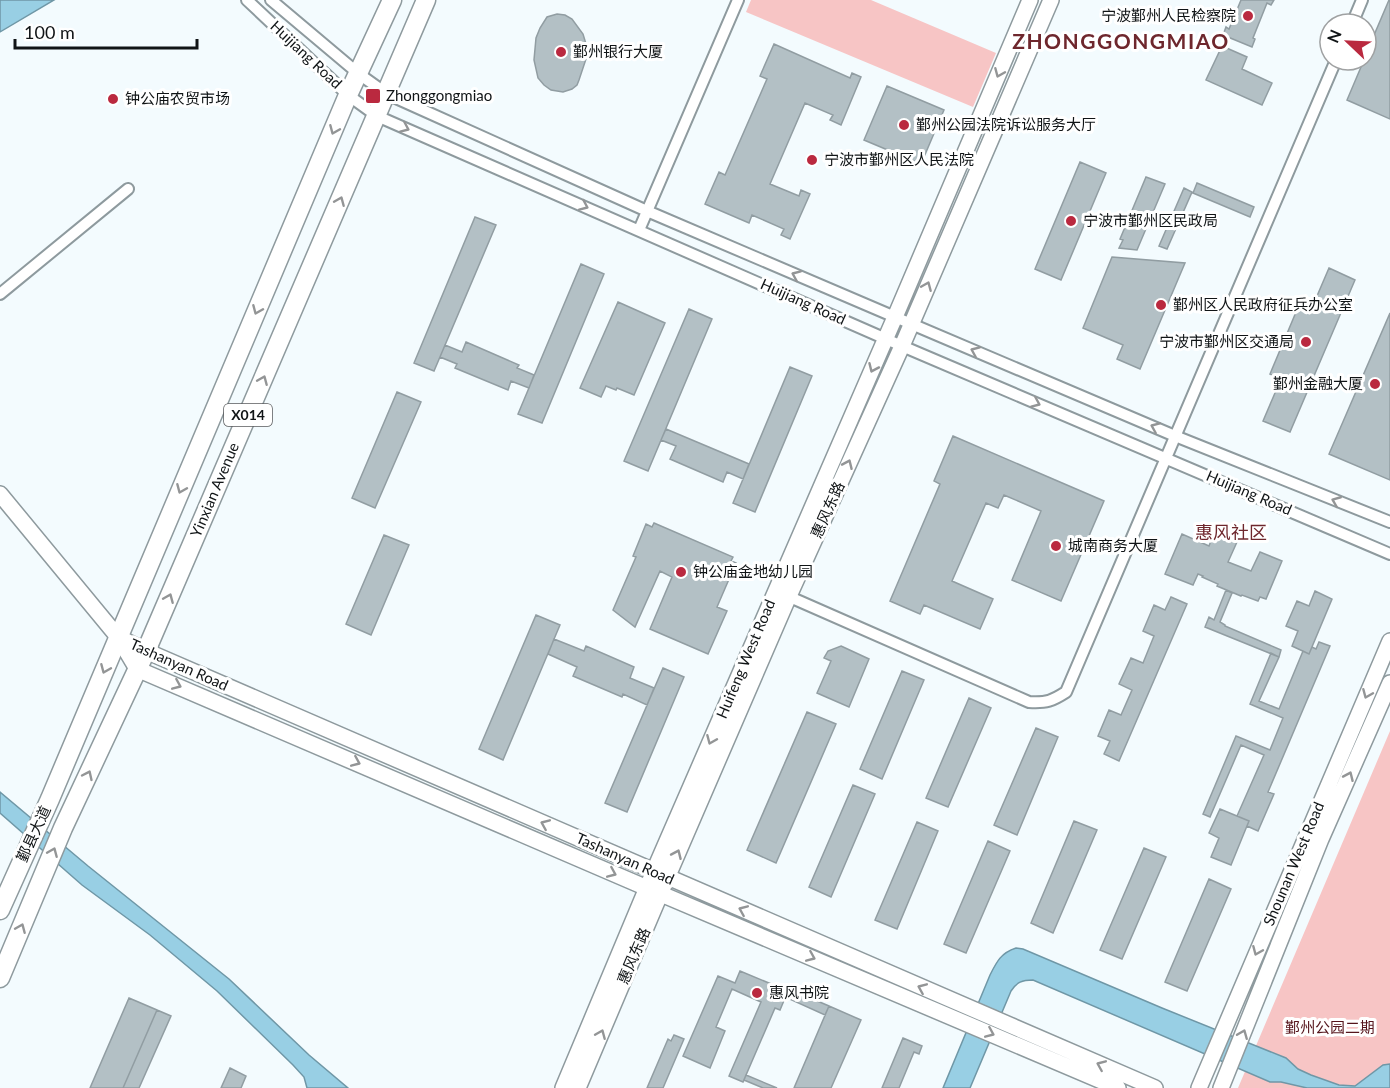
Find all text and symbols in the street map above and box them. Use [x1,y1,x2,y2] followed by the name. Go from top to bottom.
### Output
[1101,6,1236,24] place label: 宁波鄞州人民检察院
[1241,9,1255,23] marker: 宁波鄞州人民检察院
[15,12,196,50] scale bar
[1318,12,1378,72] north arrow
[267,17,346,92] street label: Huijiang Road
[24,21,75,43] text: 100 m
[1323,27,1345,45] text: N
[1012,28,1230,53] district label: ZHONGGONGMIAO
[573,42,663,60] place label: 鄞州银行大厦
[554,45,568,59] marker: 鄞州银行大厦
[994,67,1006,78] one-way arrow
[386,86,492,104] place label: Zhonggongmiao
[364,87,382,105] marker: Zhonggongmiao
[125,89,230,107] place label: 钟公庙农贸市场
[106,92,120,106] marker: 钟公庙农贸市场
[916,115,1096,133] place label: 鄞州公园法院诉讼服务大厅
[897,118,911,132] marker: 鄞州公园法院诉讼服务大厅
[399,121,410,133] one-way arrow
[329,124,341,135] one-way arrow
[824,150,974,168] place label: 宁波市鄞州区人民法院
[805,153,819,167] marker: 宁波市鄞州区人民法院
[333,196,345,207] one-way arrow
[578,199,589,211] one-way arrow
[1083,211,1218,229] place label: 宁波市鄞州区民政局
[1064,214,1078,228] marker: 宁波市鄞州区民政局
[791,270,802,282] one-way arrow
[758,274,849,328] street label: Huijiang Road
[920,281,932,292] one-way arrow
[1173,295,1353,313] place label: 鄞州区人民政府征兵办公室
[1154,298,1168,312] marker: 鄞州区人民政府征兵办公室
[252,303,264,314] one-way arrow
[1159,332,1294,350] place label: 宁波市鄞州区交通局
[1299,335,1313,349] marker: 宁波市鄞州区交通局
[971,346,982,358] one-way arrow
[868,362,880,373] one-way arrow
[1273,374,1363,392] place label: 鄞州金融大厦
[256,376,268,387] one-way arrow
[1368,377,1382,391] marker: 鄞州金融大厦
[1030,395,1041,407] one-way arrow
[224,404,272,426] road number: X014
[1150,423,1161,435] one-way arrow
[186,439,242,540] street label: Yinxian Avenue
[841,460,853,471] one-way arrow
[1204,466,1295,518] street label: Huijiang Road
[807,479,848,541] street label: 惠风东路
[176,483,188,494] one-way arrow
[1331,495,1341,508] one-way arrow
[1195,521,1267,543] district label: 惠风社区
[1068,536,1158,554] place label: 城南商务大厦
[1049,539,1063,553] marker: 城南商务大厦
[693,562,813,580] place label: 钟公庙金地幼儿园
[674,565,688,579] marker: 钟公庙金地幼儿园
[162,593,174,604] one-way arrow
[712,596,778,721] street label: Huifeng West Road
[127,634,231,694] street label: Tashanyan Road
[100,662,112,673] one-way arrow
[170,678,181,690] one-way arrow
[1362,688,1374,699] one-way arrow
[706,733,718,744] one-way arrow
[350,755,361,767] one-way arrow
[81,771,93,782] one-way arrow
[1342,771,1354,782] one-way arrow
[1259,799,1327,928] street label: Shounan West Road
[12,803,54,865] street label: 鄞县大道
[540,819,551,831] one-way arrow
[573,828,677,888] street label: Tashanyan Road
[46,848,58,859] one-way arrow
[670,850,682,861] one-way arrow
[606,866,617,878] one-way arrow
[738,906,749,918] one-way arrow
[14,923,26,934] one-way arrow
[613,924,653,987] street label: 惠风东路
[1253,945,1265,956] one-way arrow
[804,950,815,962] one-way arrow
[769,983,829,1001] place label: 惠风书院
[917,983,928,995] one-way arrow
[750,986,764,1000] marker: 惠风书院
[1285,1018,1375,1036] park label: 鄞州公园二期
[984,1026,995,1038] one-way arrow
[594,1029,606,1040] one-way arrow
[1236,1029,1248,1040] one-way arrow
[1096,1061,1107,1073] one-way arrow

